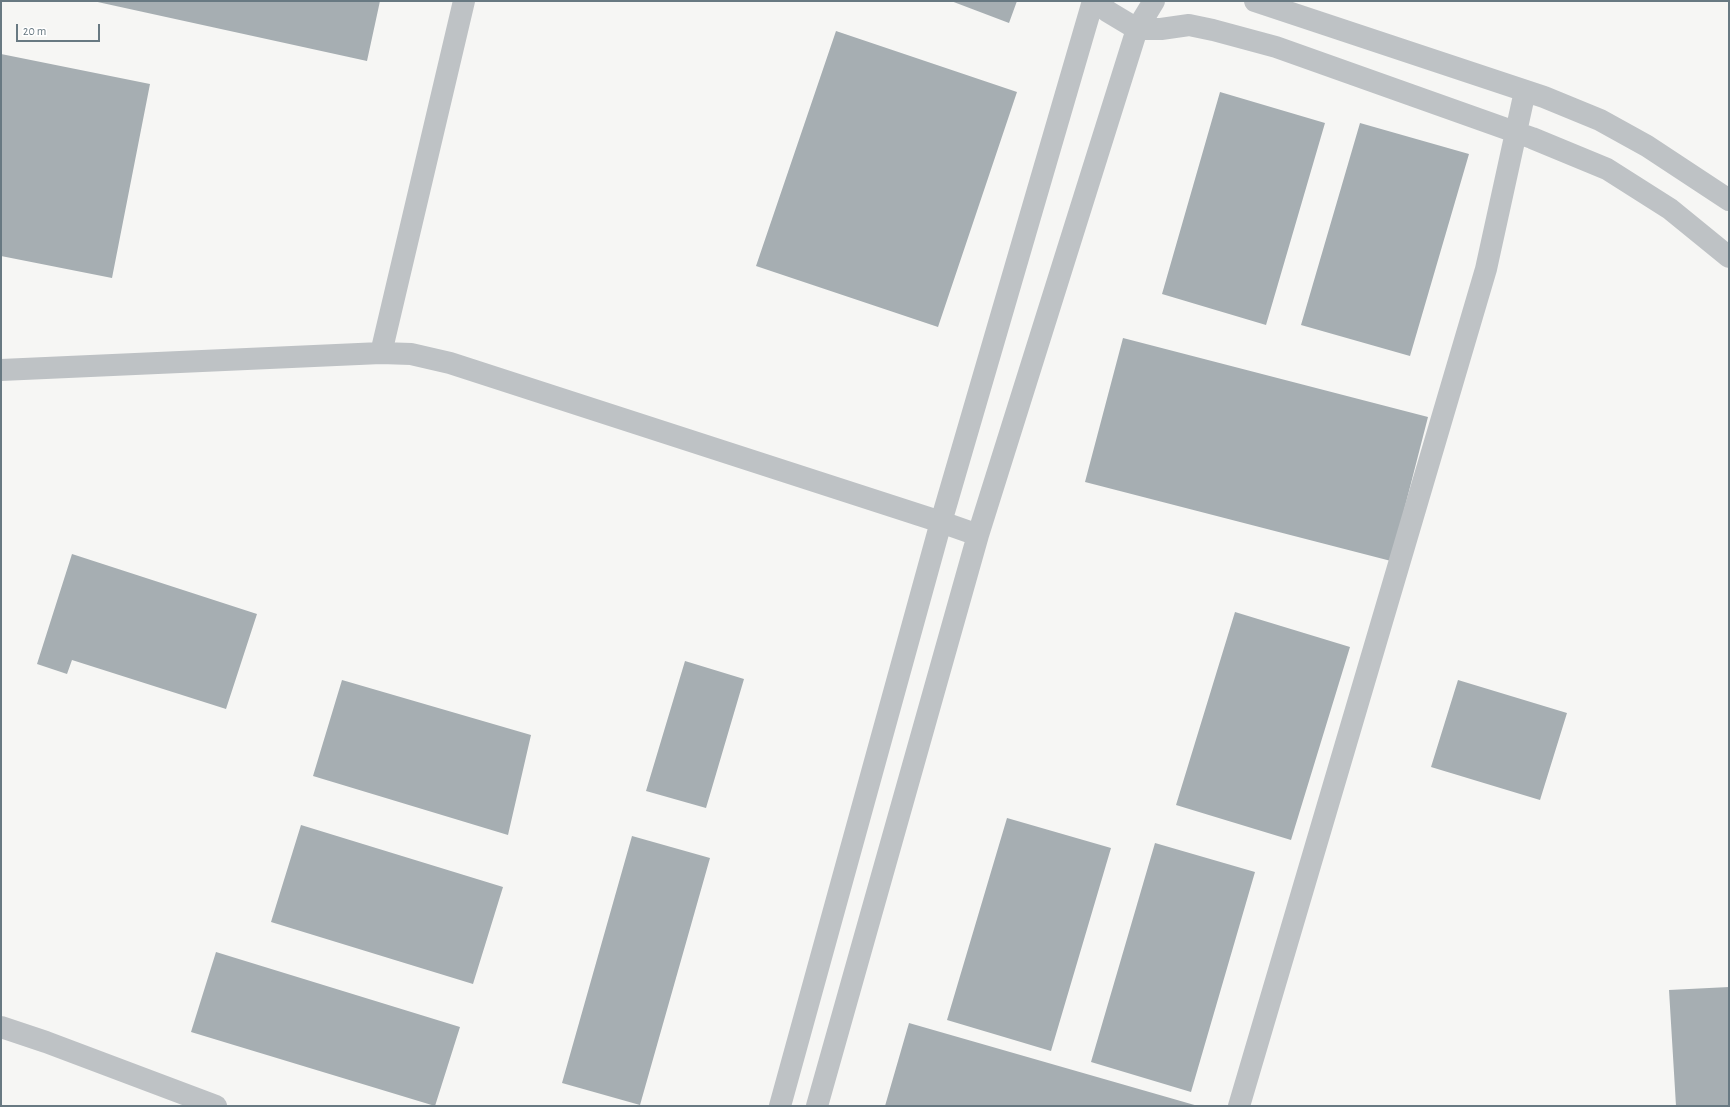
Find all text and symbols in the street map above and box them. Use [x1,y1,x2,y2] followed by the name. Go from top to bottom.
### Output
[18,16,102,42] scale bar
[23,25,46,37] text: 20 m

